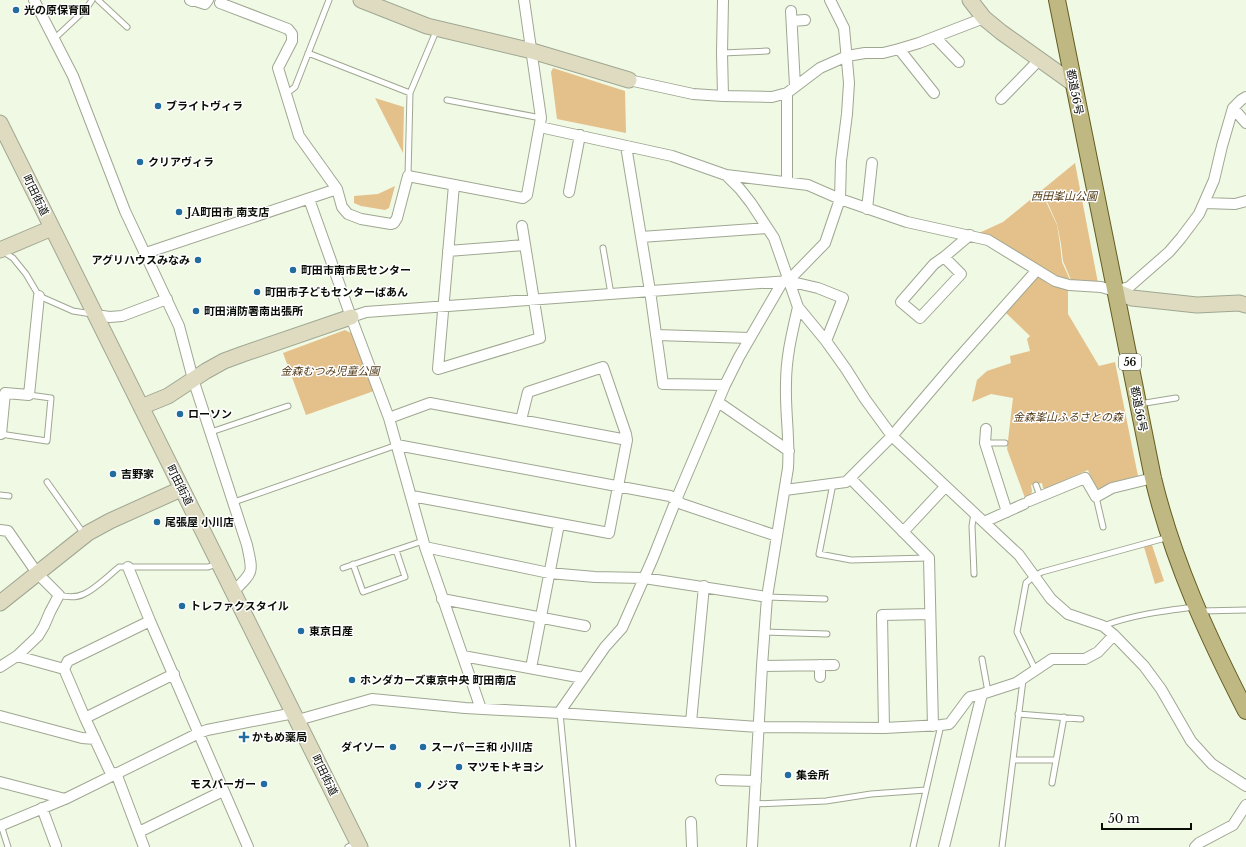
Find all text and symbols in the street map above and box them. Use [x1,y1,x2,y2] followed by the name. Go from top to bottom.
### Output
[24,3,90,17] place label: 光の原保育園
[11,5,21,15] marker: 光の原保育園
[1064,68,1086,116] street label: 都道56号
[166,99,243,113] place label: ブライトヴィラ
[153,101,163,111] marker: ブライトヴィラ
[148,155,214,169] place label: クリアヴィラ
[135,157,145,167] marker: クリアヴィラ
[20,172,52,218] street label: 町田街道
[1031,189,1099,203] park label: 西田峯山公園
[185,205,269,219] place label: JA町田市 南支店
[174,207,184,217] marker: JA町田市 南支店
[92,253,190,267] place label: アグリハウスみなみ
[193,255,203,265] marker: アグリハウスみなみ
[301,263,411,277] place label: 町田市南市民センター
[288,265,298,275] marker: 町田市南市民センター
[265,285,408,299] place label: 町田市子どもセンターばあん
[252,287,262,297] marker: 町田市子どもセンターばあん
[204,304,303,318] place label: 町田消防署南出張所
[191,306,201,316] marker: 町田消防署南出張所
[1119,354,1141,370] road number: 56
[281,364,381,378] park label: 金森むつみ児童公園
[1128,385,1150,433] street label: 都道56号
[188,407,232,421] place label: ローソン
[175,409,185,419] marker: ローソン
[1013,410,1124,424] park label: 金森峯山ふるさとの森
[164,462,196,508] street label: 町田街道
[121,467,154,481] place label: 吉野家
[108,469,118,479] marker: 吉野家
[165,515,234,529] place label: 尾張屋 小川店
[152,517,162,527] marker: 尾張屋 小川店
[190,599,289,613] place label: トレファクスタイル
[177,601,187,611] marker: トレファクスタイル
[309,624,353,638] place label: 東京日産
[296,626,306,636] marker: 東京日産
[360,673,516,687] place label: ホンダカーズ東京中央 町田南店
[347,675,357,685] marker: ホンダカーズ東京中央 町田南店
[252,730,307,744] place label: かもめ薬局
[239,732,249,742] marker: かもめ薬局
[341,740,385,754] place label: ダイソー
[431,740,533,754] place label: スーパー三和 小川店
[388,742,398,752] marker: ダイソー
[418,742,428,752] marker: スーパー三和 小川店
[309,752,341,798] street label: 町田街道
[467,760,544,774] place label: マツモトキヨシ
[454,762,464,772] marker: マツモトキヨシ
[796,768,829,782] place label: 集会所
[783,770,793,780] marker: 集会所
[190,777,256,791] place label: モスバーガー
[426,778,459,792] place label: ノジマ
[259,779,269,789] marker: モスバーガー
[413,780,423,790] marker: ノジマ
[1102,805,1191,831] scale bar
[1108,811,1140,826] text: 50 m

